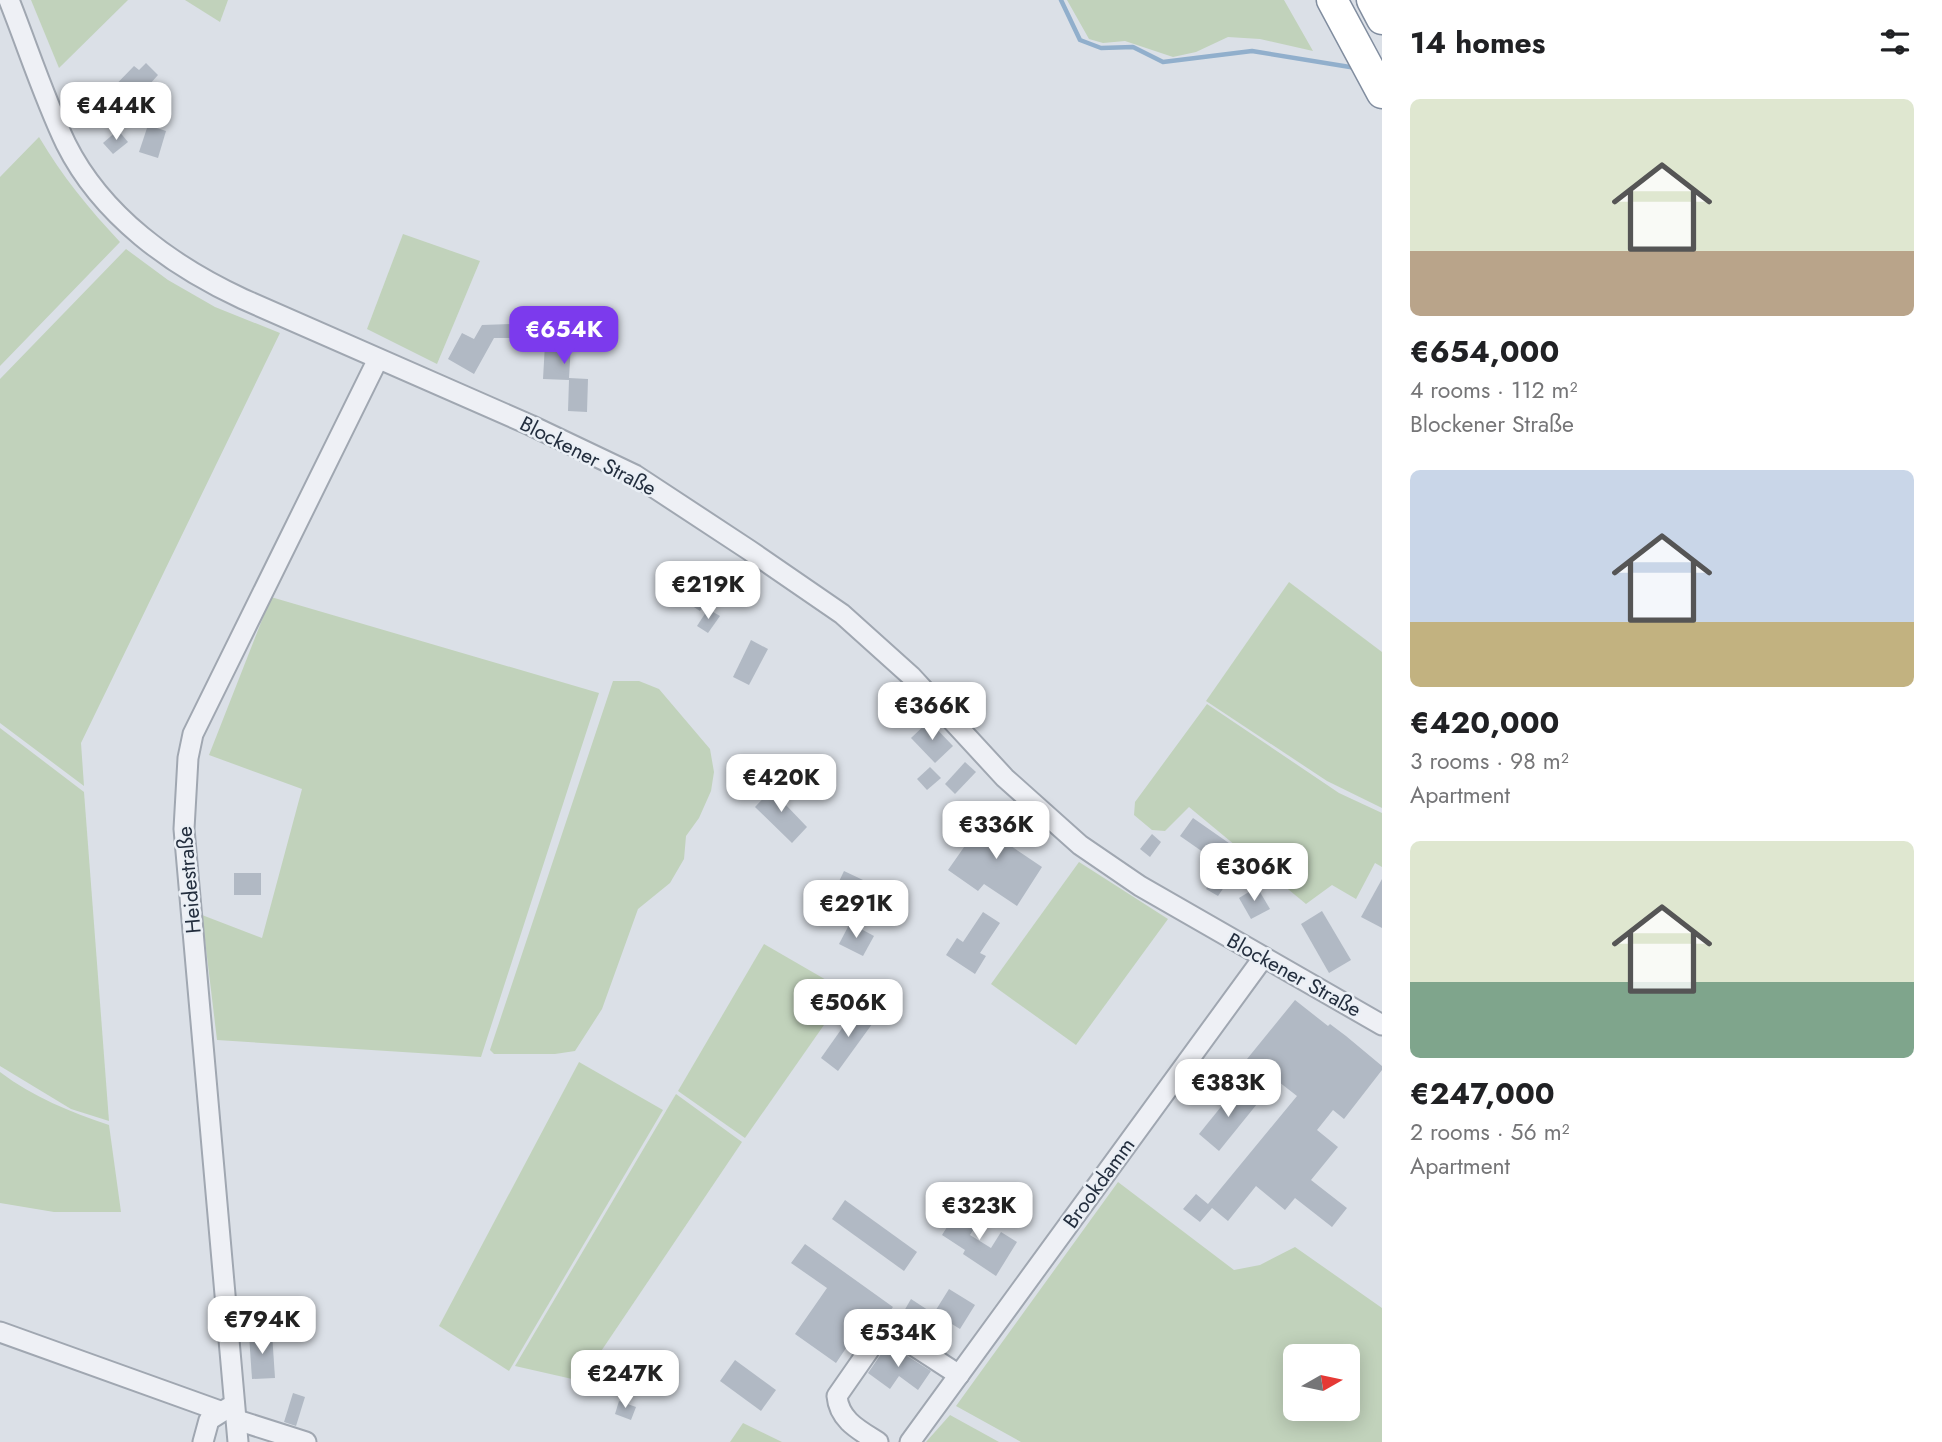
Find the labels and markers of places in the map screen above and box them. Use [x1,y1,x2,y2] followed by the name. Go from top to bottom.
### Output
[67,82,165,142] pin: €444K
[515,306,613,366] pin: €654K
[659,562,757,621] pin: €219K
[883,682,981,742] pin: €366K
[732,754,830,814] pin: €420K
[947,802,1045,861] pin: €336K
[1205,844,1303,903] pin: €306K
[807,880,905,940] pin: €291K
[799,979,897,1039] pin: €506K
[1179,1060,1277,1119] pin: €383K
[930,1182,1028,1242] pin: €323K
[213,1296,311,1356] pin: €794K
[849,1310,947,1369] pin: €534K
[576,1350,674,1410] pin: €247K

